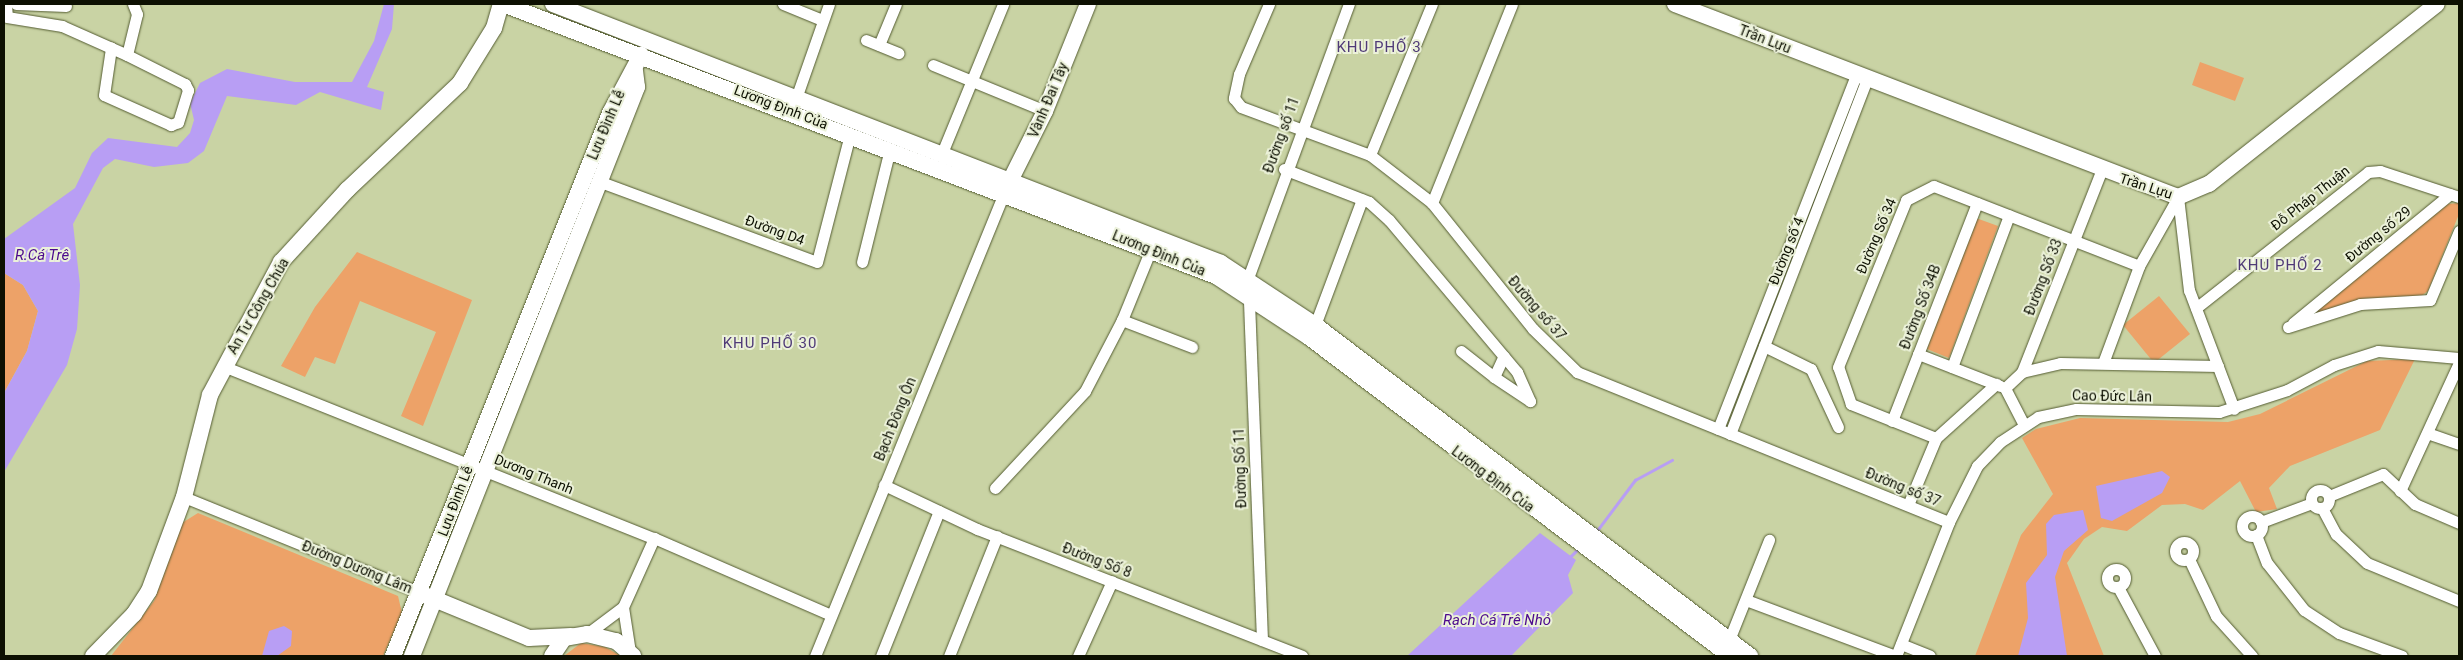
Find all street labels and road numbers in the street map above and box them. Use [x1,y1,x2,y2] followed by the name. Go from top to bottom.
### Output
[1736,21,1794,57] street label: Trần Lựu
[1024,60,1072,140] street label: Vành Đai Tây
[732,81,830,133] street label: Lương Định Của
[584,88,628,162] street label: Lưu Đình Lễ
[1260,95,1302,175] street label: Đường số 11
[2267,162,2353,234] street label: Đỗ Pháp Thuận
[2117,170,2175,202] street label: Trần Lựu
[1853,196,1899,276] street label: Đường Số 34
[2342,202,2414,266] street label: Đường số 29
[743,211,807,249] street label: Đường D4
[1765,215,1807,287] street label: Đường số 4
[1110,227,1208,279] street label: Lương Định Của
[2021,236,2065,318] street label: Đường Số 33
[224,255,292,357] street label: An Tư Công Chúa
[1896,262,1944,352] street label: Đường Số 34B
[1505,272,1569,344] street label: Đường số 37
[871,375,919,463] street label: Bạch Đông Ôn
[2072,387,2152,405] street label: Cao Đức Lân
[1230,427,1250,509] street label: Đường Số 11
[1448,442,1538,516] street label: Lương Định Của
[492,450,576,498] street label: Dương Thanh
[434,464,476,538] street label: Lưu Đình Lễ
[1863,464,1943,510] street label: Đường số 37
[299,537,415,597] street label: Đường Dương Lâm
[1060,539,1134,581] street label: Đường Số 8

